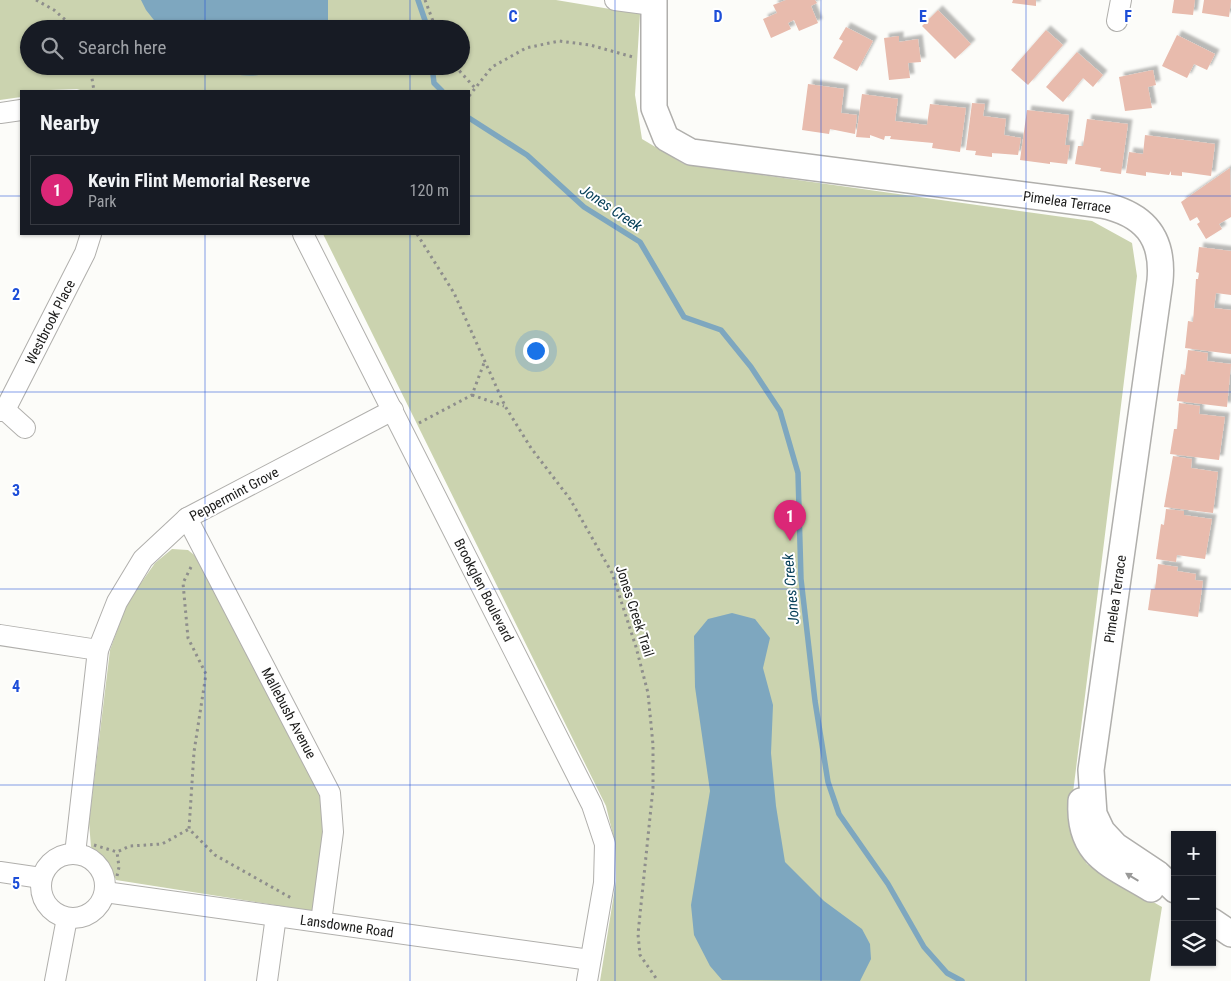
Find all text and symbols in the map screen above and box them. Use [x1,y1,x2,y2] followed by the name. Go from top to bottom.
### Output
[508,7,518,26] text: C
[713,7,723,26] text: D
[919,7,927,26] text: E
[1124,7,1132,26] text: F
[20,20,470,75] search box
[38,34,66,62] icon: search
[78,36,166,59] text: Search here
[40,111,99,135] text: Nearby
[88,169,310,192] text: Kevin Flint Memorial Reserve
[53,181,61,200] text: 1
[410,181,449,200] text: 120 m
[577,181,646,236] water label: Jones Creek
[1022,188,1112,216] street label: Pimelea Terrace
[88,192,117,211] text: Park
[22,277,78,367] street label: Westbrook Place
[12,285,20,304] text: 2
[523,338,549,364] your location
[187,464,282,524] street label: Peppermint Grove
[12,481,20,500] text: 3
[774,500,806,541] pin: 1
[451,536,517,644] street label: Brookglen Boulevard
[779,552,803,625] water label: Jones Creek
[1101,554,1129,644] street label: Pimelea Terrace
[613,563,657,659] street label: Jones Creek Trail
[258,665,320,762] street label: Mallebush Avenue
[12,677,20,696] text: 4
[1171,831,1216,966] map controls
[1171,831,1216,876] button: +
[1125,873,1138,882] one-way arrow
[12,874,20,893] text: 5
[1171,876,1216,921] button: −
[299,912,395,940] street label: Lansdowne Road
[1171,921,1216,966] button: layers

